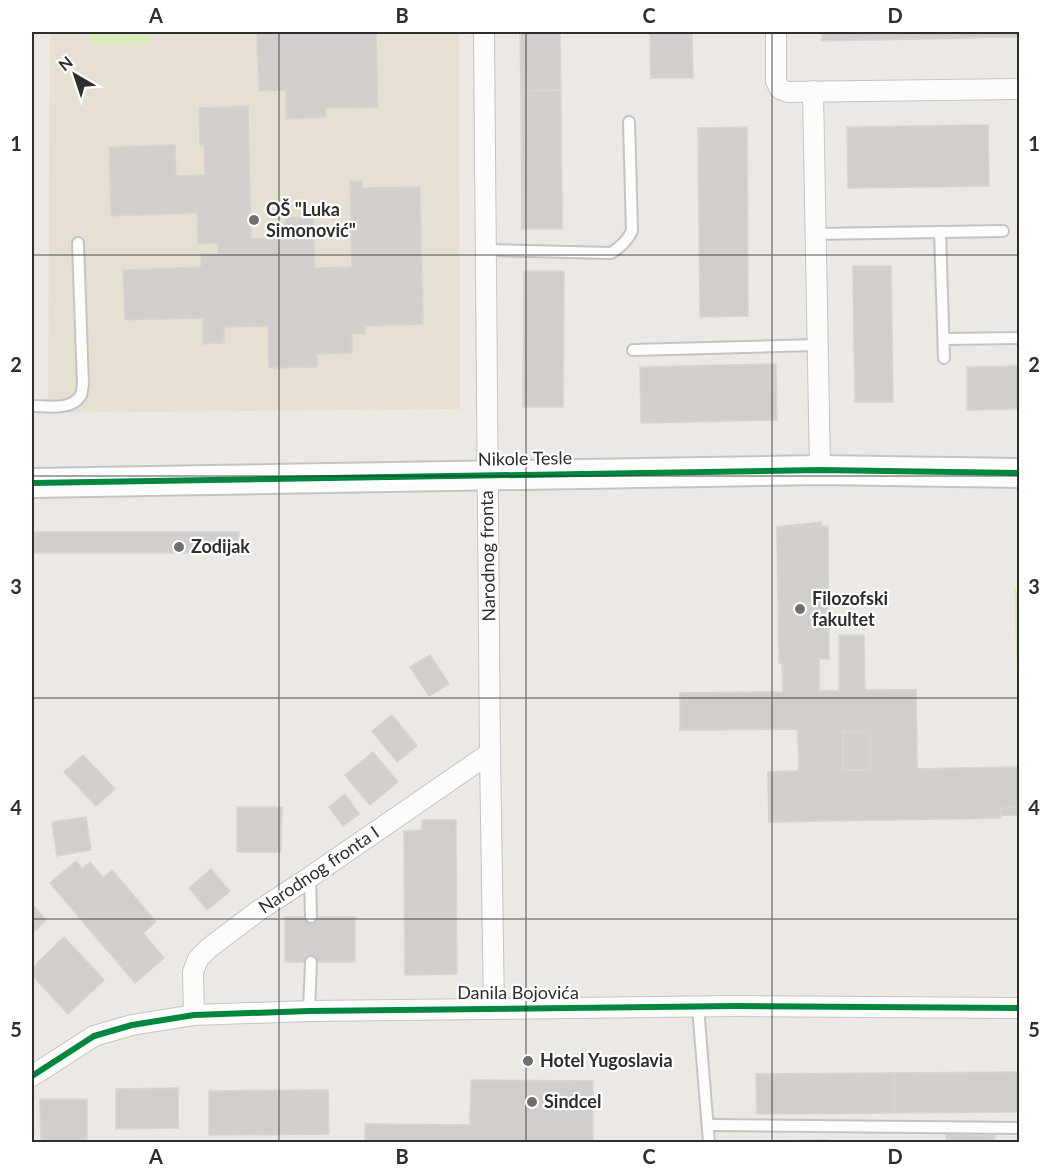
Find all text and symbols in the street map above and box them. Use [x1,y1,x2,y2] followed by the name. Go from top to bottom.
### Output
[148,3,163,27] text: A
[395,3,409,27] text: B
[642,3,656,27] text: C
[887,3,903,27] text: D
[45,45,105,105] north arrow
[54,52,76,74] text: N
[10,131,22,155] text: 1
[1028,131,1040,155] text: 1
[266,198,356,241] place label: OŠ "Luka Simonović"
[247,213,261,227] marker: OŠ "Luka Simonović"
[10,352,22,376] text: 2
[1028,352,1040,376] text: 2
[478,446,572,470] street label: Nikole Tesle
[475,490,499,622] street label: Narodnog fronta
[191,535,250,557] place label: Zodijak
[172,540,186,554] marker: Zodijak
[10,574,22,598] text: 3
[1028,574,1040,598] text: 3
[812,587,888,630] place label: Filozofski fakultet
[793,602,807,616] marker: Filozofski fakultet
[10,795,22,819] text: 4
[1028,795,1040,819] text: 4
[254,821,383,918] street label: Narodnog fronta I
[457,981,579,1003] street label: Danila Bojovića
[10,1017,22,1041] text: 5
[1028,1017,1040,1041] text: 5
[540,1049,673,1071] place label: Hotel Yugoslavia
[521,1054,535,1068] marker: Hotel Yugoslavia
[544,1090,601,1112] place label: Sindcel
[525,1095,539,1109] marker: Sindcel
[148,1144,163,1168] text: A
[395,1144,409,1168] text: B
[642,1144,656,1168] text: C
[887,1144,903,1168] text: D

